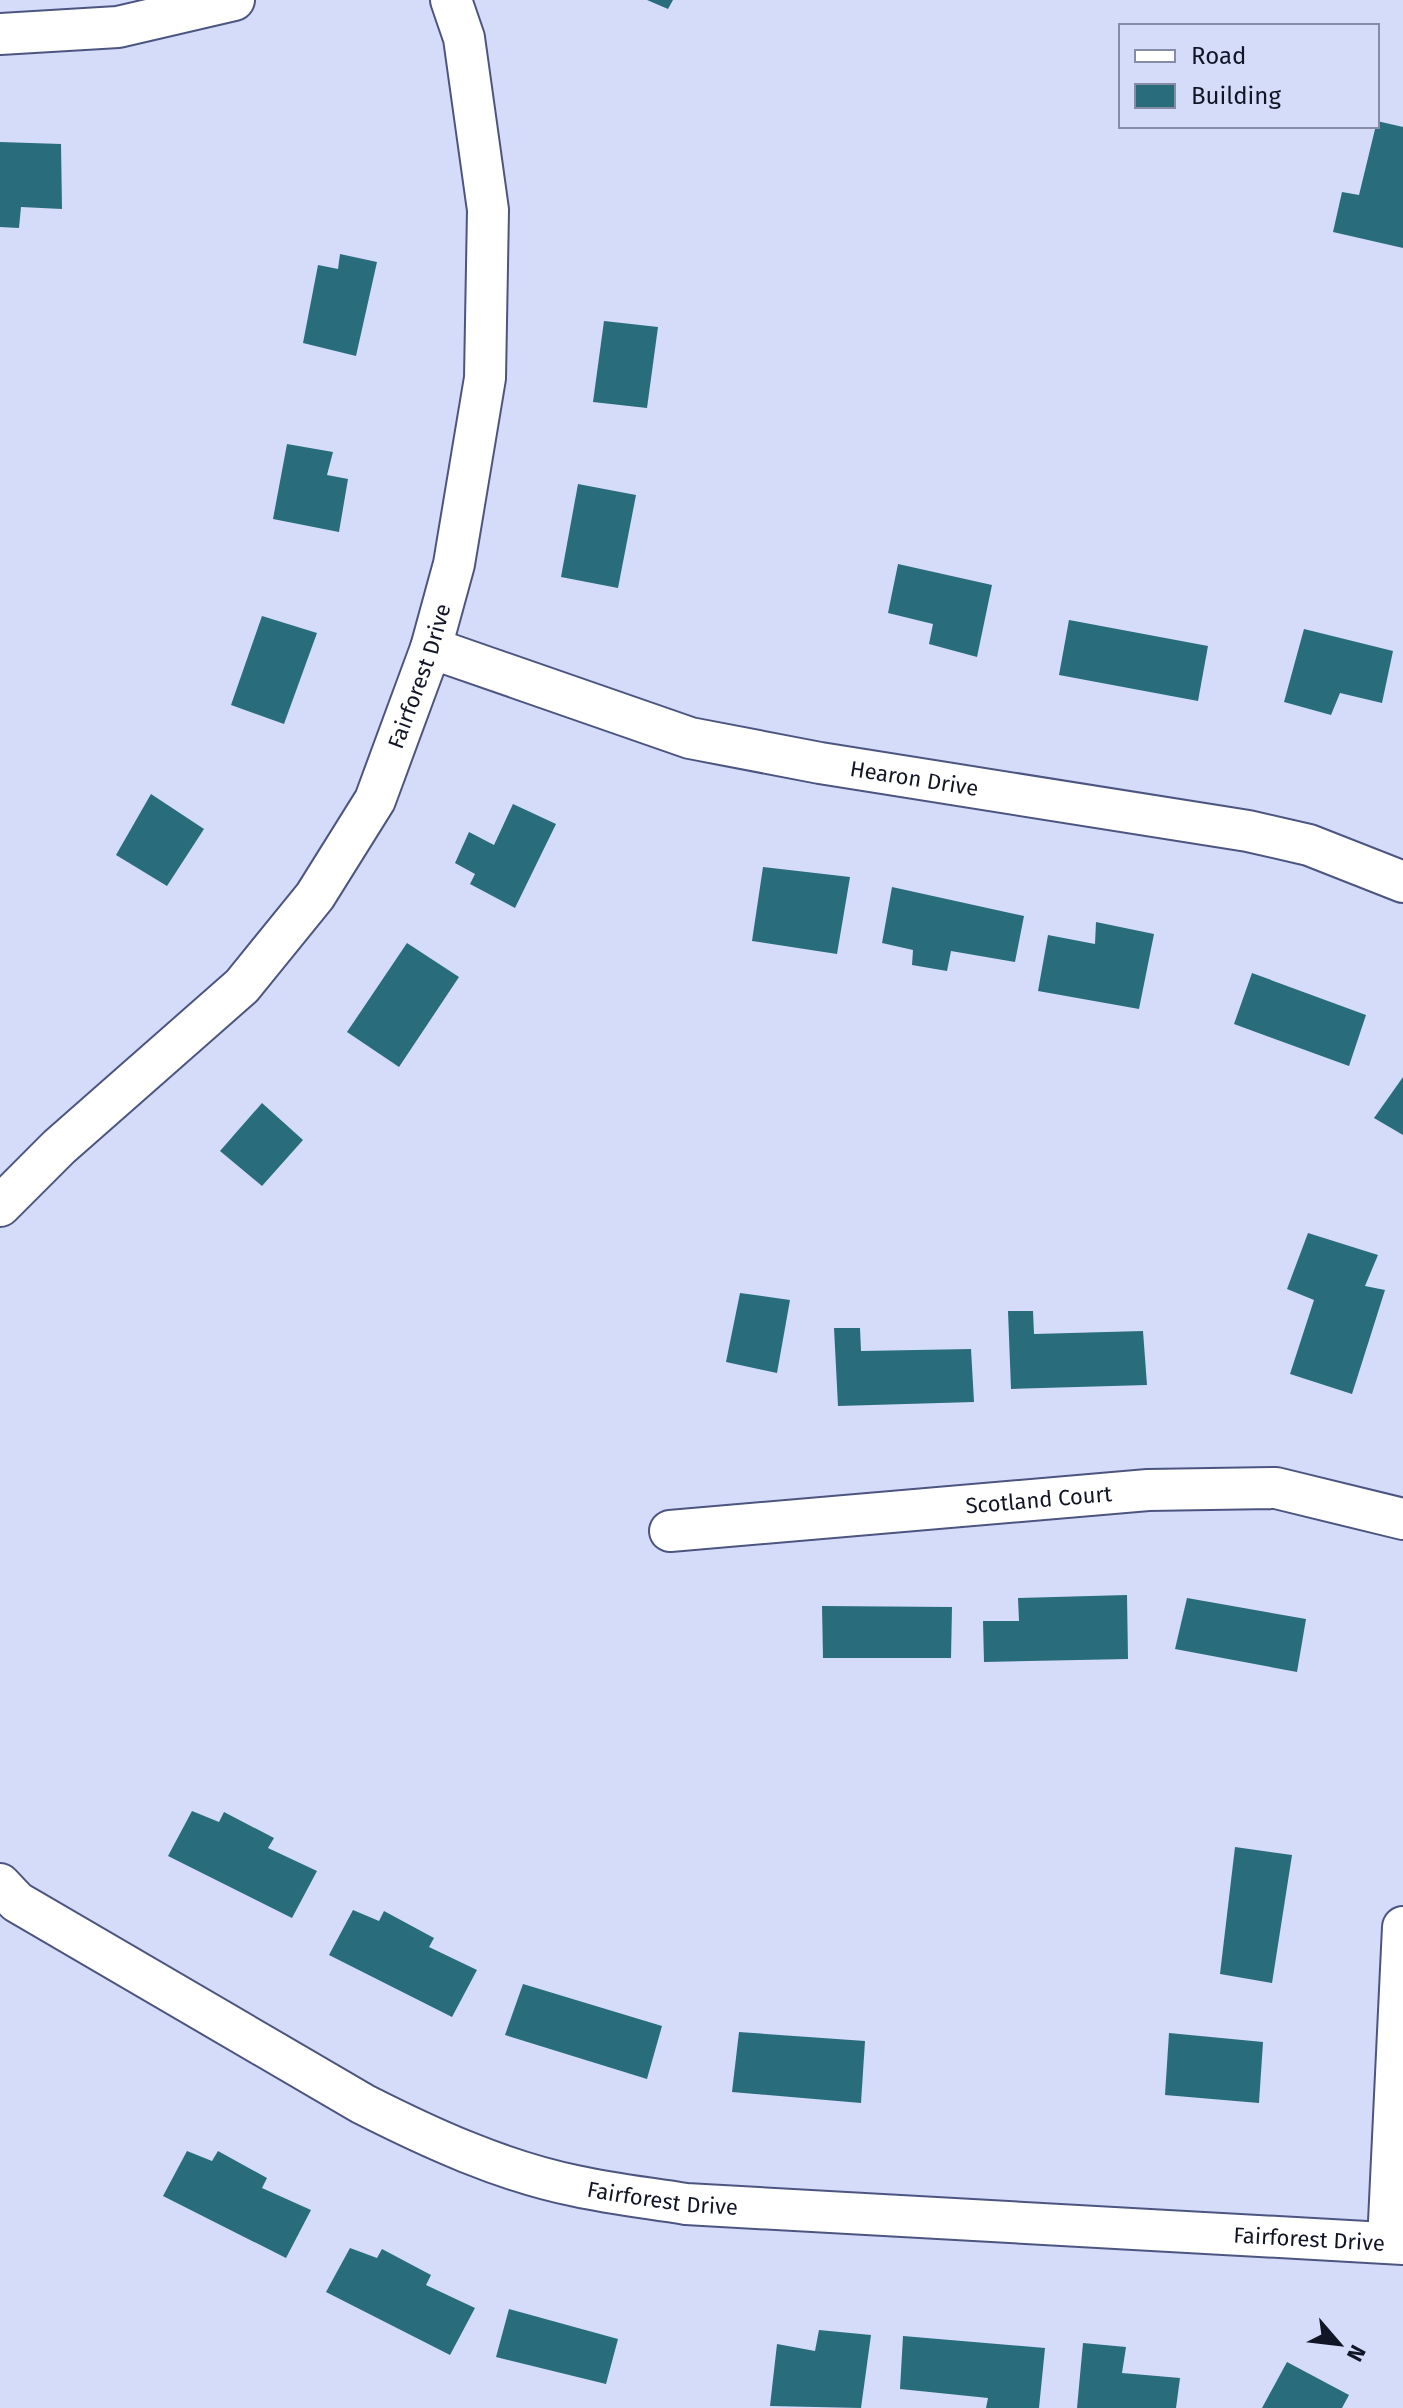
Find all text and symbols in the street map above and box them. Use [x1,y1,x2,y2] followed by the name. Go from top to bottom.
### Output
[1119,24,1379,128] legend
[1191,42,1246,70] text: Road
[1191,82,1281,110] text: Building
[382,600,456,752] street label: Fairforest Drive
[848,754,980,801] street label: Hearon Drive
[964,1480,1113,1519] street label: Scotland Court
[585,2175,739,2220] street label: Fairforest Drive
[1233,2221,1386,2256] street label: Fairforest Drive
[1299,2304,1379,2384] north arrow
[1341,2340,1372,2366] text: N

